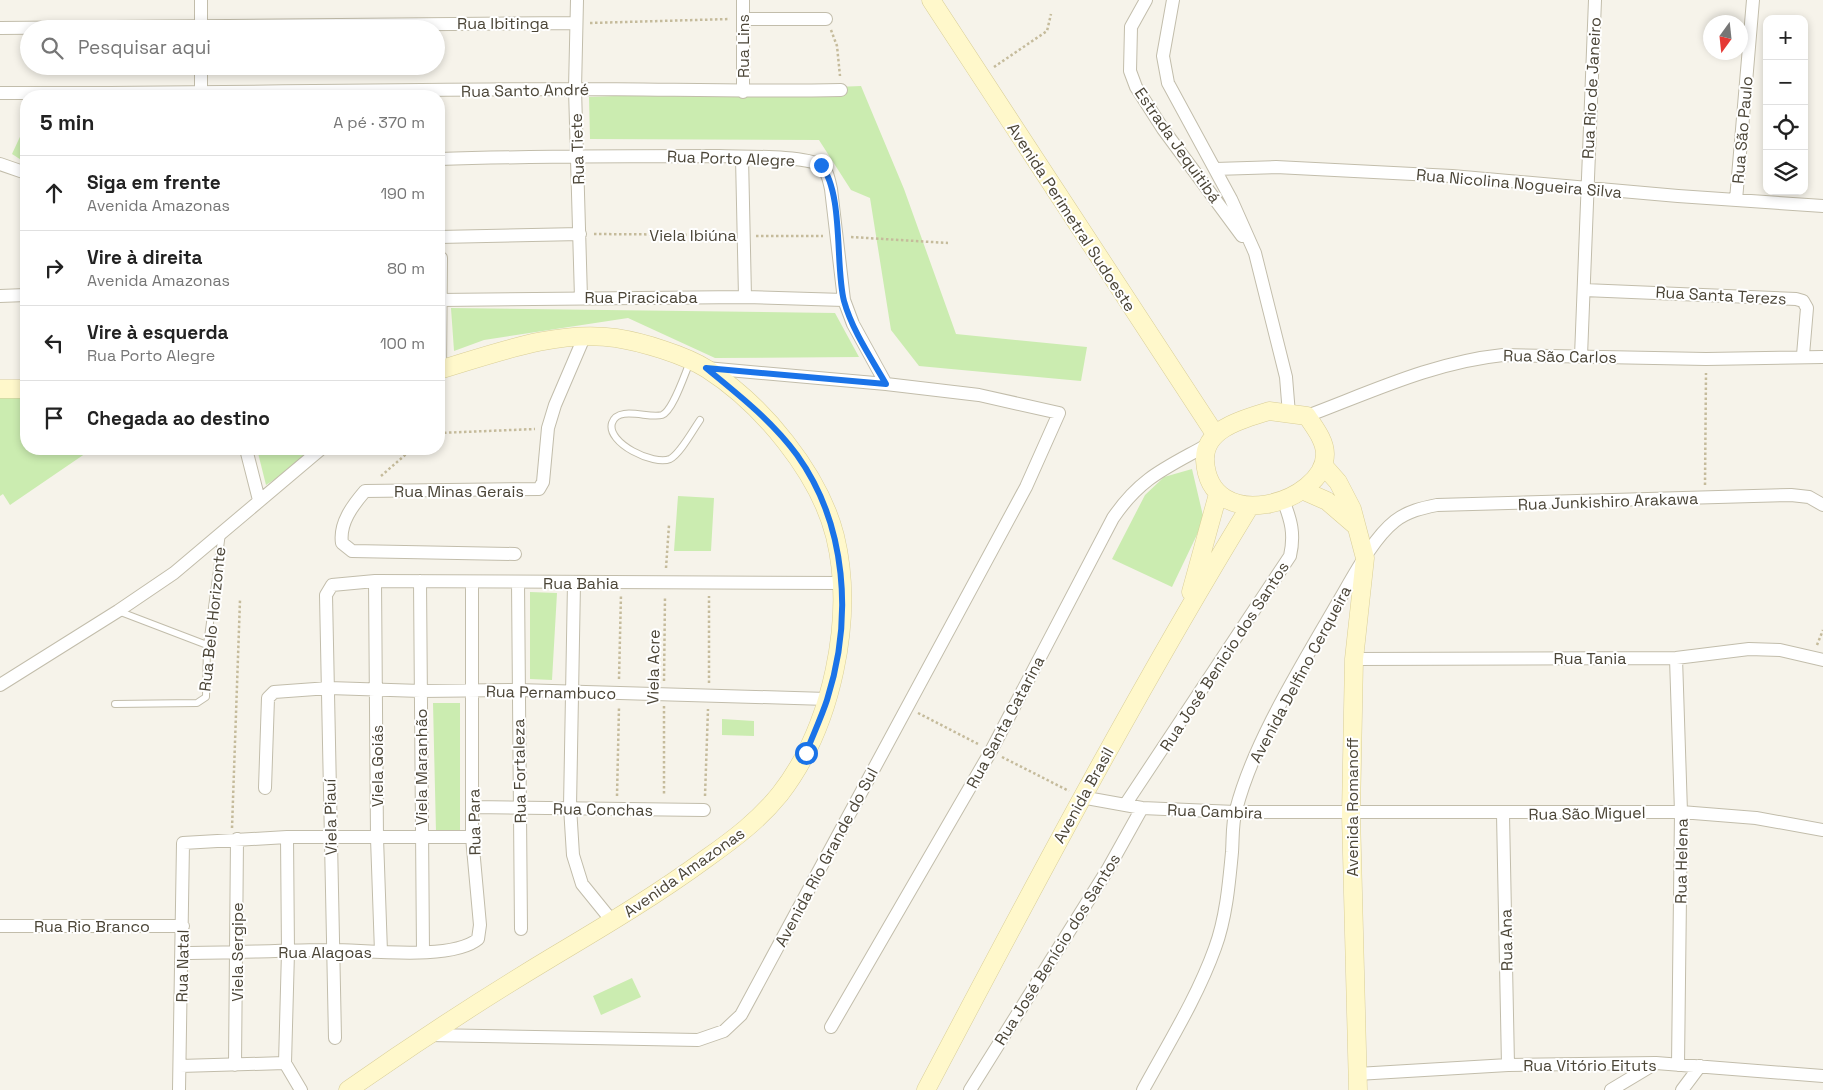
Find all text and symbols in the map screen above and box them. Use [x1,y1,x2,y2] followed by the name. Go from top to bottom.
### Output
[457,13,549,34] street label: Rua Ibitinga
[733,14,754,78] street label: Rua Lins
[1703,15,1748,60] north arrow
[1763,15,1808,195] map controls
[1763,15,1808,60] button: +
[1577,16,1606,160] street label: Rua Rio de Janeiro
[20,20,445,75] search box
[38,34,66,62] icon: search
[78,35,211,60] text: Pesquisar aqui
[1763,60,1808,105] button: −
[1727,75,1758,185] street label: Rua São Paulo
[461,79,589,102] street label: Rua Santo André
[1130,83,1225,207] street label: Estrada Jequitibá
[1763,105,1808,150] button: locate
[40,109,94,136] text: 5 min
[333,112,425,133] text: A pé · 370 m
[566,113,589,185] street label: Rua Tiete
[1003,119,1141,316] street label: Avenida Perimetral Sudoeste
[667,146,795,171] street label: Rua Porto Alegre
[1763,150,1808,195] button: layers
[810,154,833,177] route end
[1415,164,1623,203] street label: Rua Nicolina Nogueira Silva
[87,170,221,195] text: Siga em frente
[40,179,68,207] icon: ahead
[380,183,425,204] text: 190 m
[87,195,230,216] text: Avenida Amazonas
[649,225,737,246] street label: Viela Ibiúna
[87,245,203,270] text: Vire à direita
[40,254,68,282] icon: right
[387,258,425,279] text: 80 m
[87,270,230,291] text: Avenida Amazonas
[1655,282,1787,309] street label: Rua Santa Terezs
[584,287,698,308] street label: Rua Piracicaba
[87,320,229,345] text: Vire à esquerda
[40,329,68,357] icon: left
[380,333,425,354] text: 100 m
[87,345,215,366] text: Rua Porto Alegre
[1503,345,1617,368] street label: Rua São Carlos
[40,404,68,432] icon: arrive
[87,406,270,431] text: Chegada ao destino
[394,481,524,502] street label: Rua Minas Gerais
[1517,488,1699,515] street label: Rua Junkishiro Arakawa
[194,546,231,693] street label: Rua Belo Horizonte
[1155,557,1294,755] street label: Rua José Benicio dos Santos
[543,573,619,594] street label: Rua Bahia
[1245,582,1356,766] street label: Avenida Delfino Cerqueira
[642,629,665,705] street label: Viela Acre
[1554,648,1626,669] street label: Rua Tania
[962,652,1049,792] street label: Rua Santa Catarina
[486,681,616,704] street label: Rua Pernambuco
[411,708,432,826] street label: Viela Maranhão
[508,718,531,824] street label: Rua Fortaleza
[367,725,388,807] street label: Viela Goiás
[1342,737,1363,877] street label: Avenida Romanoff
[795,742,818,765] route start
[1048,744,1118,847] street label: Avenida Brasil
[770,764,883,950] street label: Avenida Rio Grande do Sul
[319,778,342,856] street label: Viela Piauí
[463,788,486,856] street label: Rua Para
[553,798,653,821] street label: Rua Conchas
[1167,799,1263,824] street label: Rua Cambira
[1528,802,1646,825] street label: Rua São Miguel
[1670,818,1693,904] street label: Rua Helena
[620,823,749,922] street label: Avenida Amazonas
[990,850,1125,1049] street label: Rua José Benício dos Santos
[227,902,248,1002] street label: Viela Sergipe
[1495,909,1518,971] street label: Rua Ana
[34,916,150,937] street label: Rua Rio Branco
[171,929,194,1003] street label: Rua Natal
[278,942,372,963] street label: Rua Alagoas
[1523,1055,1657,1076] street label: Rua Vitório Eituts

